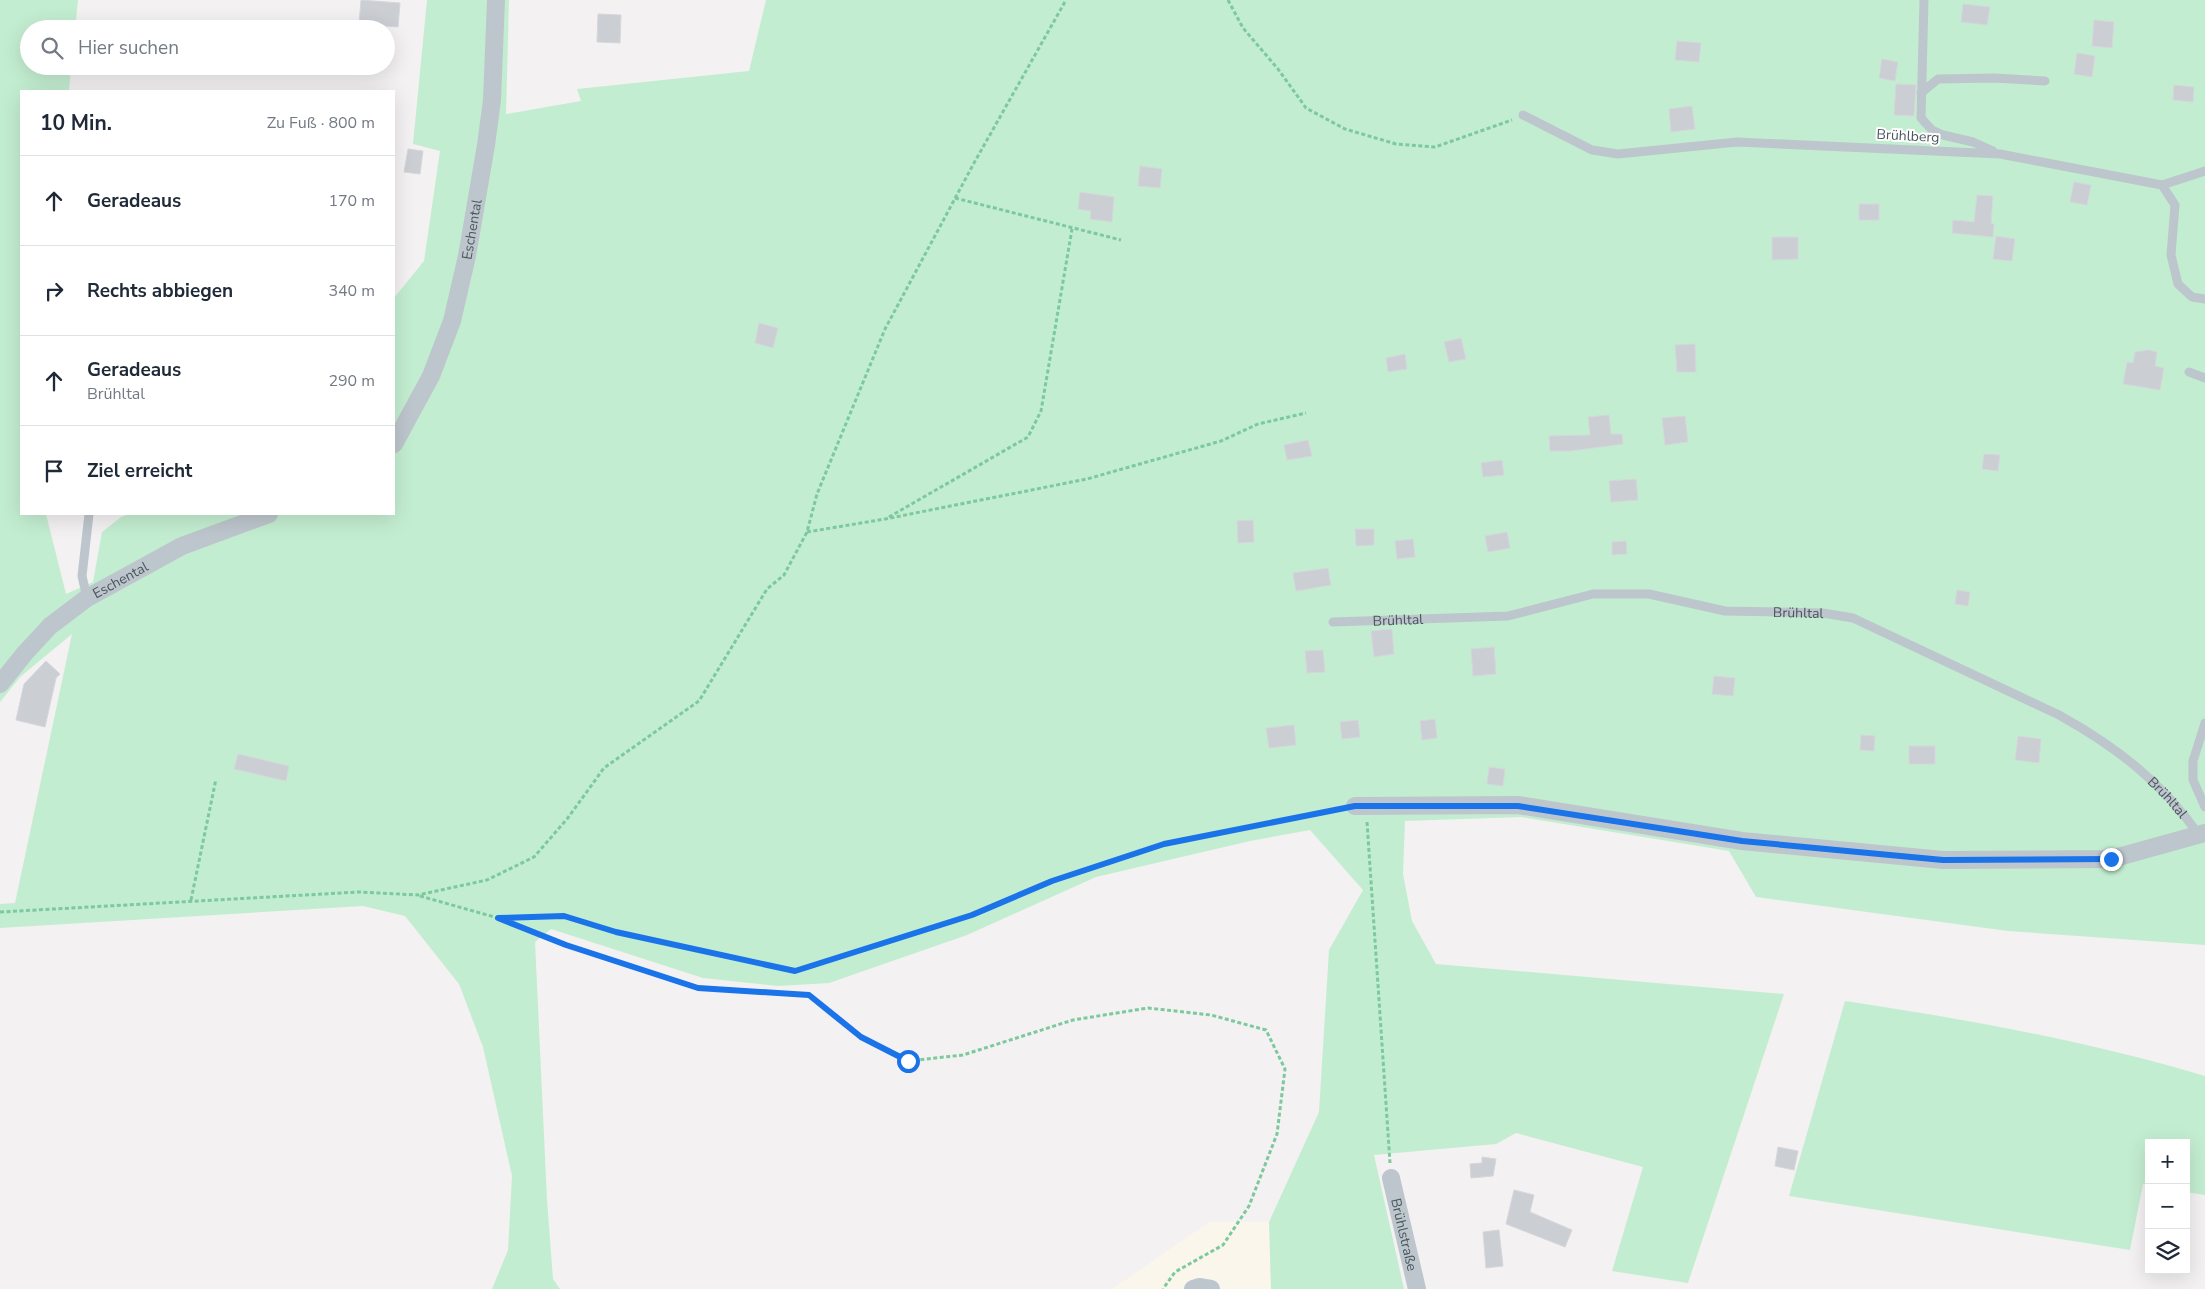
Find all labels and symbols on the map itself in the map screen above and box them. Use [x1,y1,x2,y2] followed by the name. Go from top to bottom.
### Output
[1876,125,1940,147] street label: Brühlberg
[457,197,486,261] street label: Eschental
[89,556,152,603] street label: Eschental
[1773,602,1825,623] street label: Brühltal
[1372,609,1425,630] street label: Brühltal
[2144,772,2193,823] street label: Brühltal
[2100,848,2123,871] route end
[897,1050,920,1073] route start
[1386,1196,1422,1273] street label: Brühlstraße

